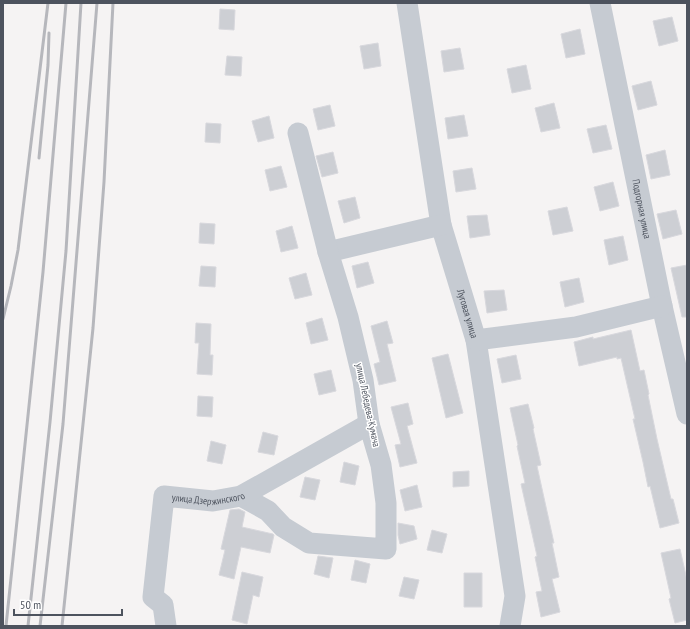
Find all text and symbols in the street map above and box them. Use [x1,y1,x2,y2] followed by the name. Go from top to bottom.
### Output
[630,178,655,240] street label: Подгорная улица
[454,286,481,339] street label: Луговая улица
[353,362,383,448] street label: улица Лебедева-Кумача
[171,489,247,508] street label: улица Дзержинского
[14,591,122,617] scale bar
[20,597,41,612] text: 50 m

